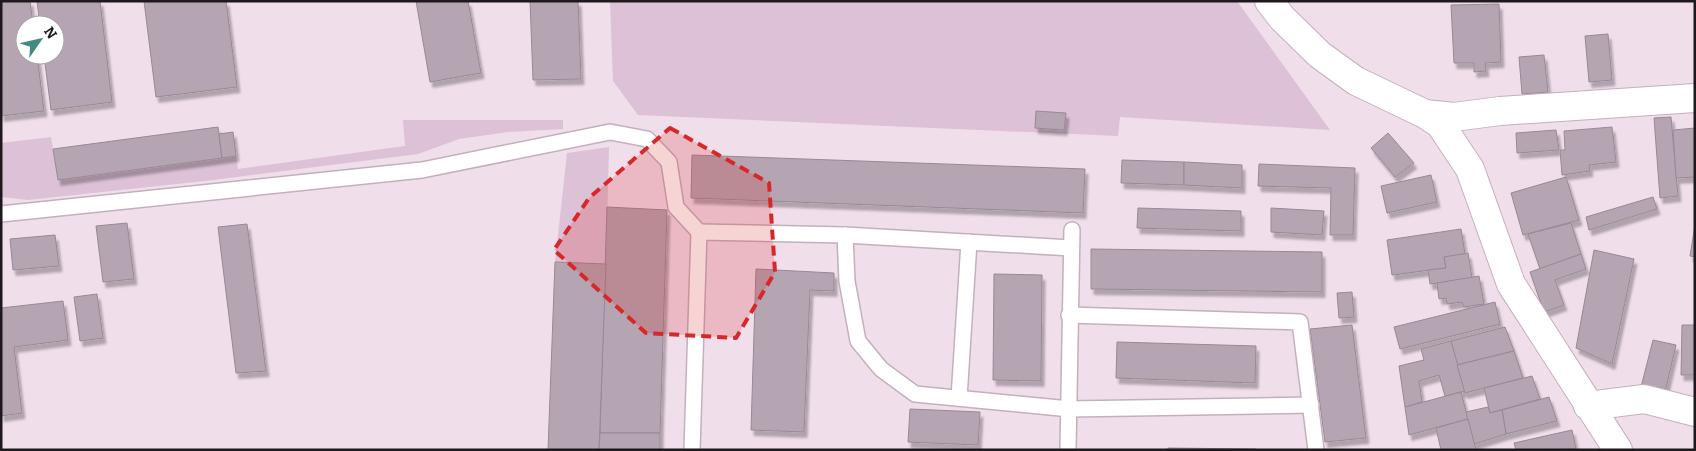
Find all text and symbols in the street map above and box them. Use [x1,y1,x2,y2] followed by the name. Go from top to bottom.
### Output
[15,15,65,65] north arrow
[40,24,61,42] text: N

